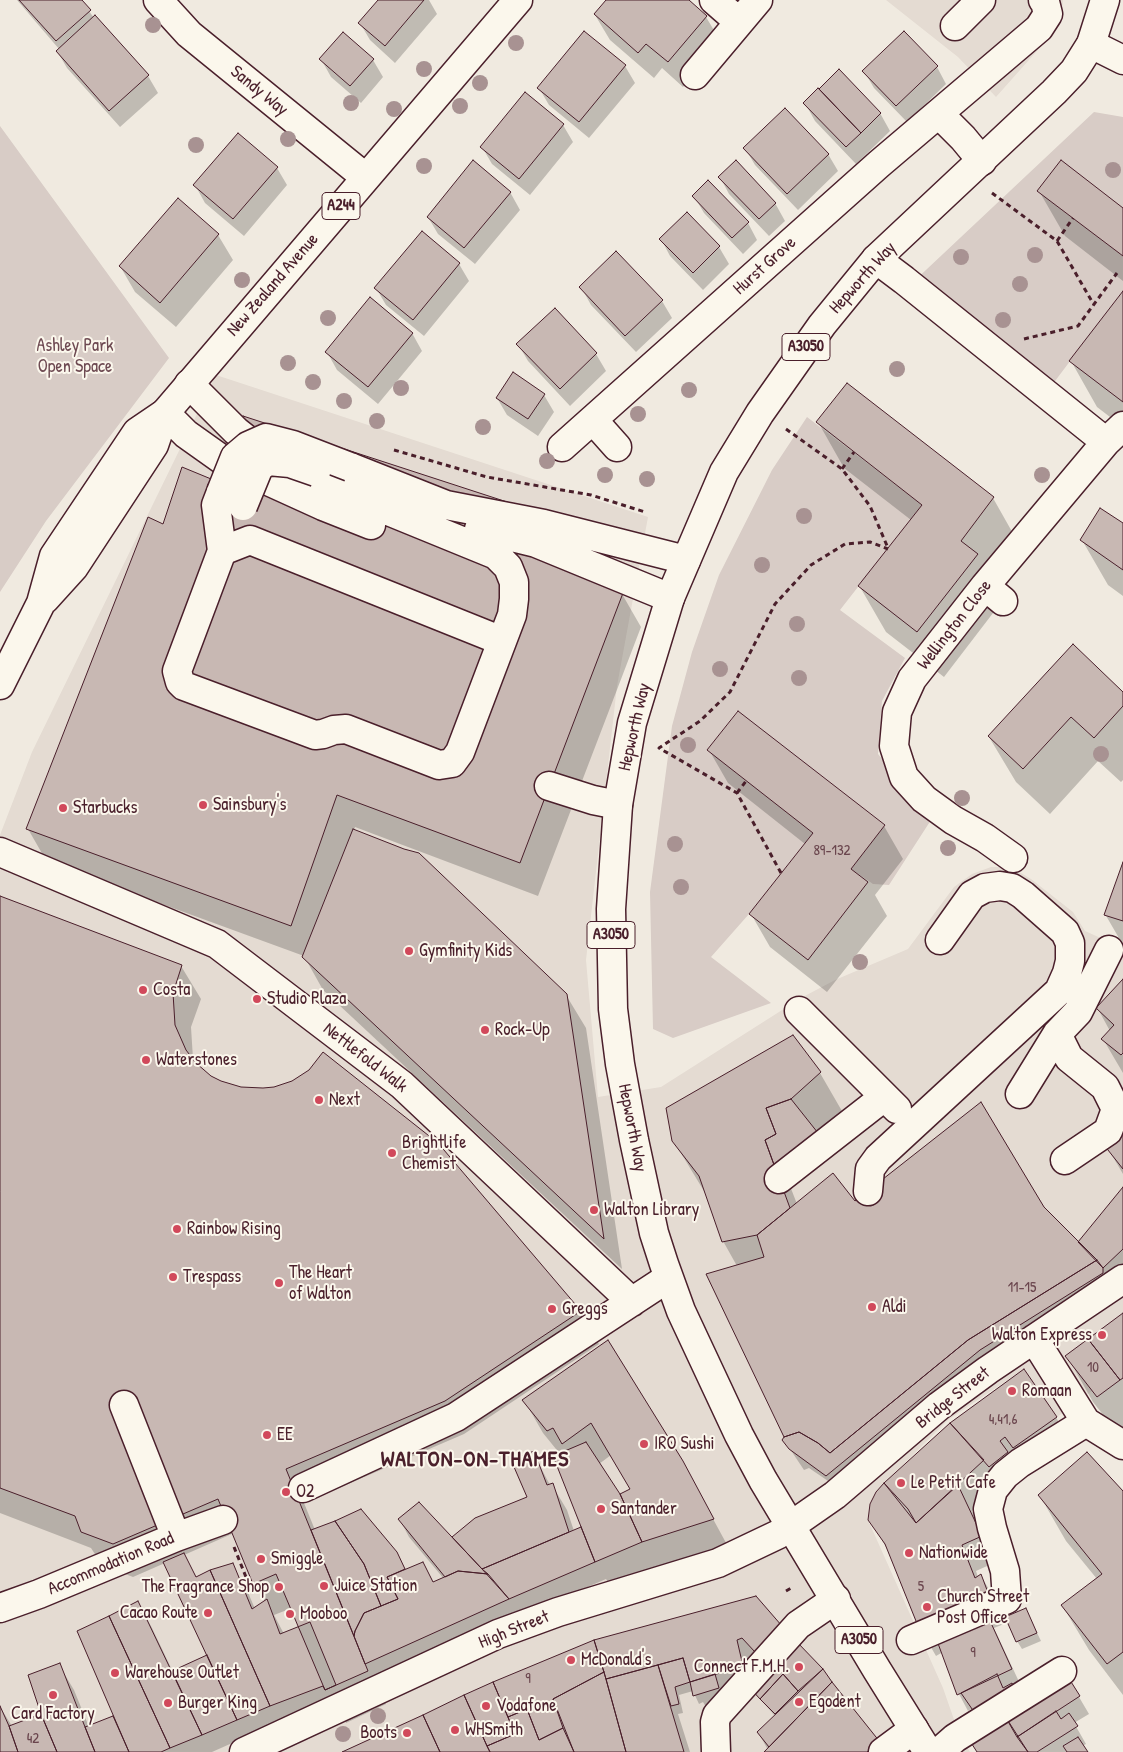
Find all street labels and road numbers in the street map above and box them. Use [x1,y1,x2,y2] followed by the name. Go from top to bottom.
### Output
[226,61,292,121] street label: Sandy Way
[322,192,360,220] road number: A244
[222,229,324,341] street label: New Zealand Avenue
[729,232,801,300] street label: Hurst Grove
[825,238,901,318] street label: Hepworth Way
[782,334,830,361] road number: A3050
[913,576,997,674] street label: Wellington Close
[614,681,656,773] street label: Hepworth Way
[587,922,635,948] road number: A3050
[319,1018,411,1098] street label: Nettlefold Walk
[613,1082,651,1174] street label: Hepworth Way
[912,1362,994,1434] street label: Bridge Street
[45,1528,177,1600] street label: Accommodation Road
[476,1606,552,1654] street label: High Street
[835,1626,883,1654] road number: A3050

